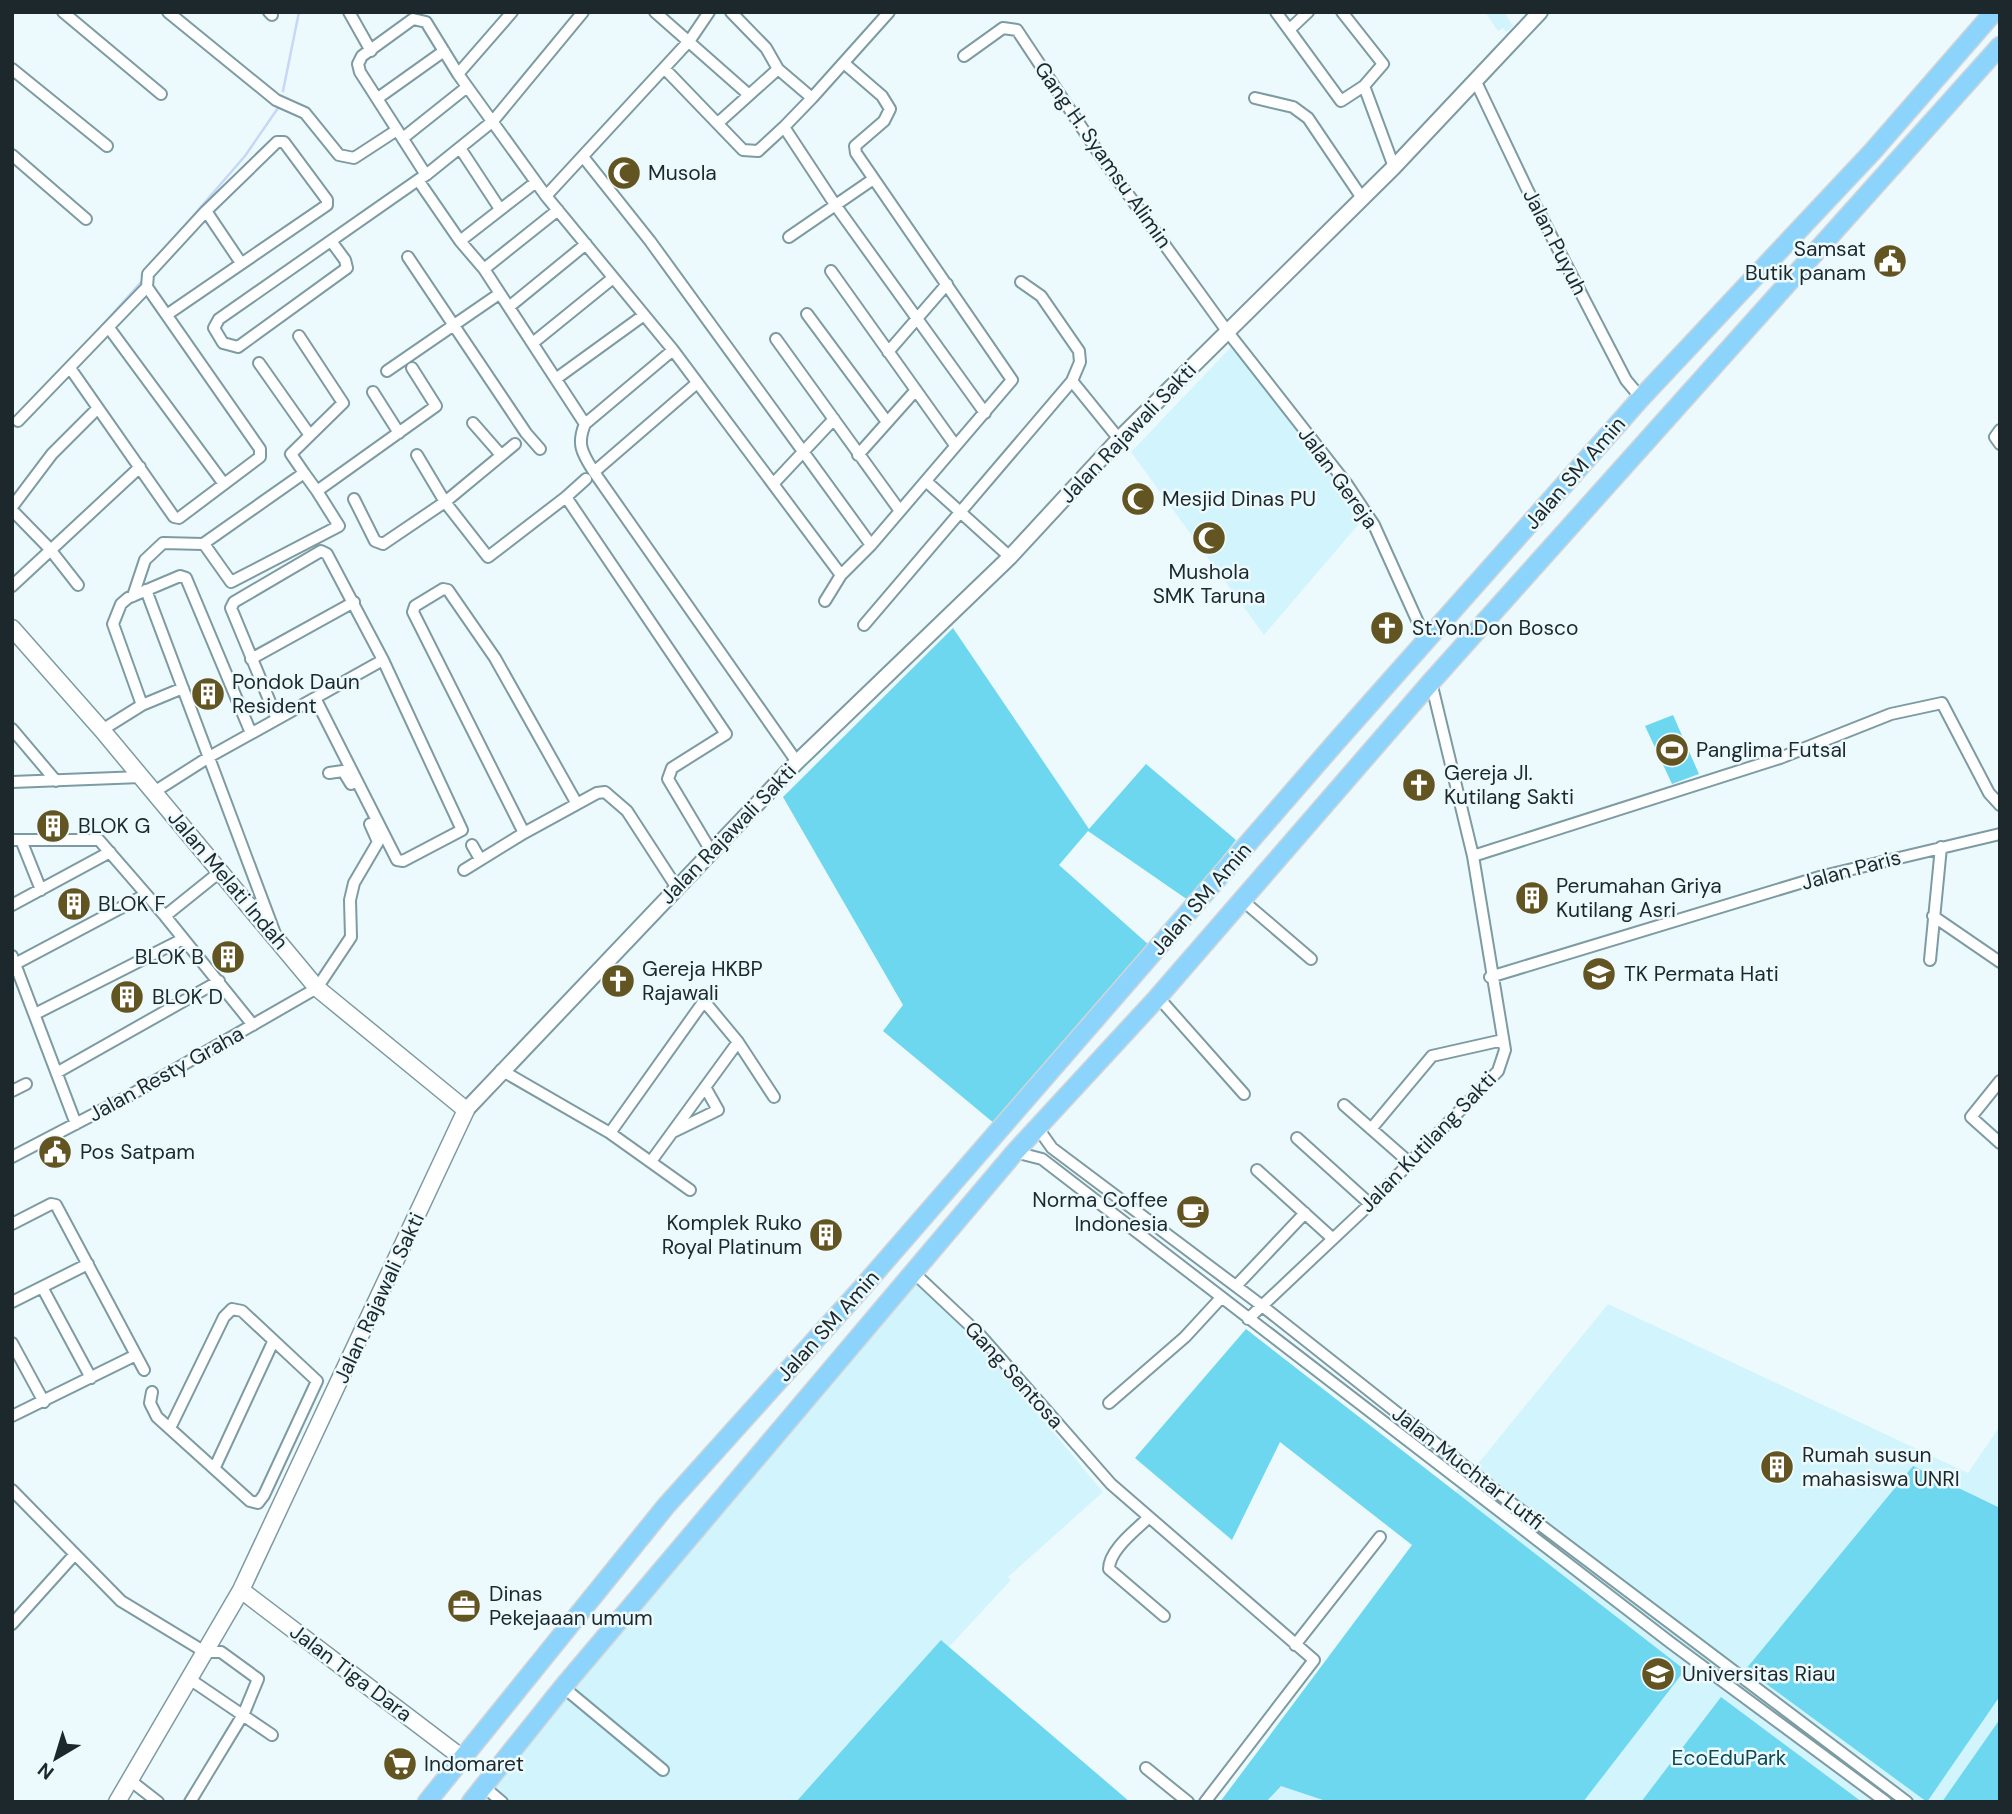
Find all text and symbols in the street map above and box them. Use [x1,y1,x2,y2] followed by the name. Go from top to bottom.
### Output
[1028,56,1178,254] street label: Gang H. Syamsu Alimin
[605,154,643,192] mosque icon: Musola
[648,159,717,187] place label: Musola
[1516,184,1594,300] street label: Jalan Puyuh
[1745,235,1866,287] place label: Samsat Butik panam
[1871,242,1909,280] public building icon: Samsat Butik panam
[1054,357,1202,509] street label: Jalan Rajawali Sakti
[1518,411,1632,535] street label: Jalan SM Amin
[1292,421,1384,535] street label: Jalan Gereja
[1119,480,1157,518] mosque icon: Mesjid Dinas PU
[1162,485,1316,513] place label: Mesjid Dinas PU
[1190,519,1228,557] mosque icon: Mushola SMK Taruna
[1153,558,1265,610] place label: Mushola SMK Taruna
[1368,609,1406,647] church icon: St.Yon.Don Bosco
[1412,614,1579,642] place label: St.Yon.Don Bosco
[232,668,360,720] place label: Pondok Daun Resident
[189,675,227,713] building icon: Pondok Daun Resident
[1653,731,1691,769] sports icon: Panglima Futsal
[1696,736,1847,764] place label: Panglima Futsal
[654,758,802,910] street label: Jalan Rajawali Sakti
[1444,759,1574,811] place label: Gereja Jl. Kutilang Sakti
[1400,766,1438,804] church icon: Gereja Jl. Kutilang Sakti
[161,805,295,955] street label: Jalan Melati Indah
[34,807,72,845] building icon: BLOK G
[78,812,150,840] place label: BLOK G
[1144,837,1258,961] street label: Jalan SM Amin
[1798,843,1904,897] street label: Jalan Paris
[1556,872,1722,924] place label: Perumahan Griya Kutilang Asri
[1513,879,1551,917] building icon: Perumahan Griya Kutilang Asri
[55,885,93,923] building icon: BLOK F
[98,890,166,918] place label: BLOK F
[209,938,247,976] building icon: BLOK B
[135,943,204,971] place label: BLOK B
[642,955,763,1007] place label: Gereja HKBP Rajawali
[1580,955,1618,993] school or university icon: TK Permata Hati
[1624,960,1779,988] place label: TK Permata Hati
[599,962,637,1000] church icon: Gereja HKBP Rajawali
[108,978,146,1016] building icon: BLOK D
[152,983,223,1011] place label: BLOK D
[83,1020,249,1128] street label: Jalan Resty Graha
[1353,1065,1503,1219] street label: Jalan Kutilang Sakti
[36,1133,74,1171] public building icon: Pos Satpam
[80,1138,195,1166] place label: Pos Satpam
[1032,1186,1168,1238] place label: Norma Coffee Indonesia
[1174,1193,1212,1231] cafe icon: Norma Coffee Indonesia
[327,1208,431,1388] street label: Jalan Rajawali Sakti
[662,1209,802,1261] place label: Komplek Ruko Royal Platinum
[807,1216,845,1254] building icon: Komplek Ruko Royal Platinum
[770,1264,886,1388] street label: Jalan SM Amin
[958,1315,1070,1435] street label: Gang Sentosa
[1386,1400,1550,1536] street label: Jalan Muchtar Lutfi
[1802,1441,1960,1493] place label: Rumah susun mahasiswa UNRI
[1758,1448,1796,1486] building icon: Rumah susun mahasiswa UNRI
[489,1580,653,1632] place label: Dinas Pekejaaan umum
[445,1587,483,1625] office icon: Dinas Pekejaaan umum
[284,1618,418,1728] street label: Jalan Tiga Dara
[1639,1655,1677,1693] school or university icon: Universitas Riau
[1682,1660,1835,1688] place label: Universitas Riau
[21,1723,91,1793] north arrow
[1672,1744,1787,1772] park label: EcoEduPark
[381,1745,419,1783] supermarket icon: Indomaret
[424,1750,524,1778] place label: Indomaret
[33,1757,59,1785] text: N

